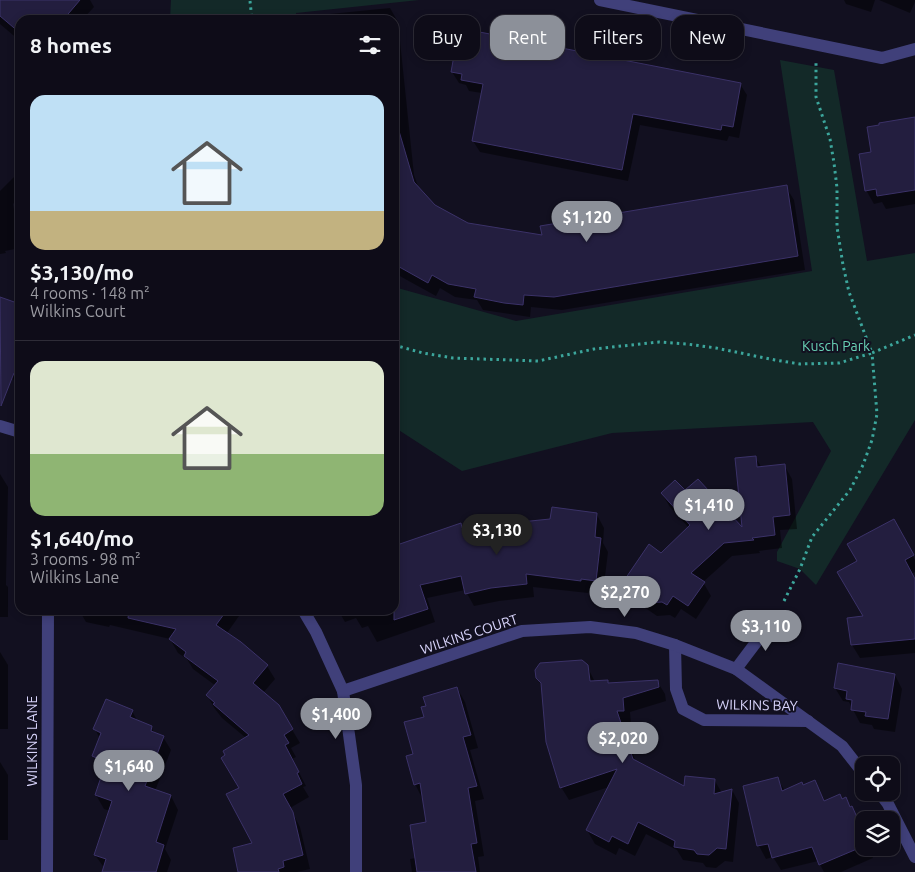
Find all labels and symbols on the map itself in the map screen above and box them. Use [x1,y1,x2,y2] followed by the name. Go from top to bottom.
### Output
[546,200,628,243] pin: $1,120
[802,338,870,354] park label: Kusch Park
[668,488,750,531] pin: $1,410
[456,514,538,556] pin: $3,130
[584,576,666,618] pin: $2,270
[725,610,807,652] pin: $3,110
[418,611,520,657] street label: WILKINS COURT
[24,695,40,786] street label: WILKINS LANE
[716,696,798,714] street label: WILKINS BAY
[295,698,377,740] pin: $1,400
[582,722,664,764] pin: $2,020
[88,750,170,792] pin: $1,640

